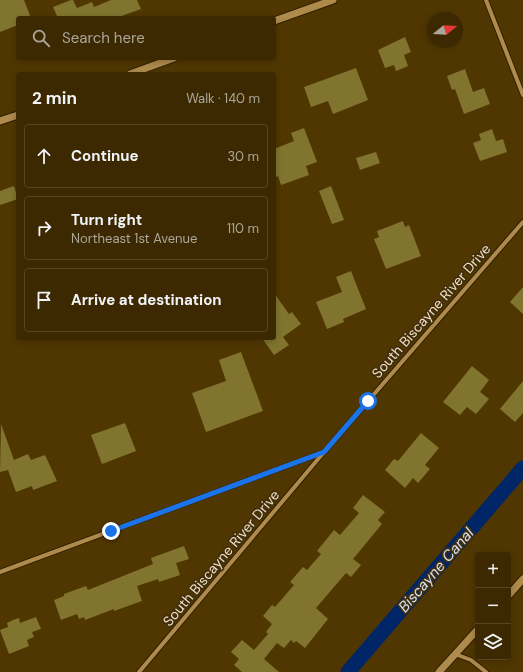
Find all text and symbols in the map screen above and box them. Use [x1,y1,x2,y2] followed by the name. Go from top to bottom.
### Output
[427,12,463,48] north arrow
[16,16,276,60] search box
[30,27,52,49] icon: search
[62,28,145,48] text: Search here
[32,87,77,109] text: 2 min
[186,90,260,107] text: Walk · 140 m
[33,145,55,167] icon: ahead
[71,146,139,166] text: Continue
[227,148,259,165] text: 30 m
[71,210,142,230] text: Turn right
[33,217,55,239] icon: right
[227,220,259,237] text: 110 m
[71,230,197,247] text: Northeast 1st Avenue
[368,240,494,382] street label: South Biscayne River Drive
[33,289,55,311] icon: arrive
[71,290,222,310] text: Arrive at destination
[359,392,377,410] route start
[159,486,283,630] street label: South Biscayne River Drive
[102,522,120,540] route end
[394,523,479,616] water label: Biscayne Canal
[475,552,511,660] map controls
[475,552,511,588] button: +
[475,588,511,624] button: −
[475,624,511,660] button: layers

